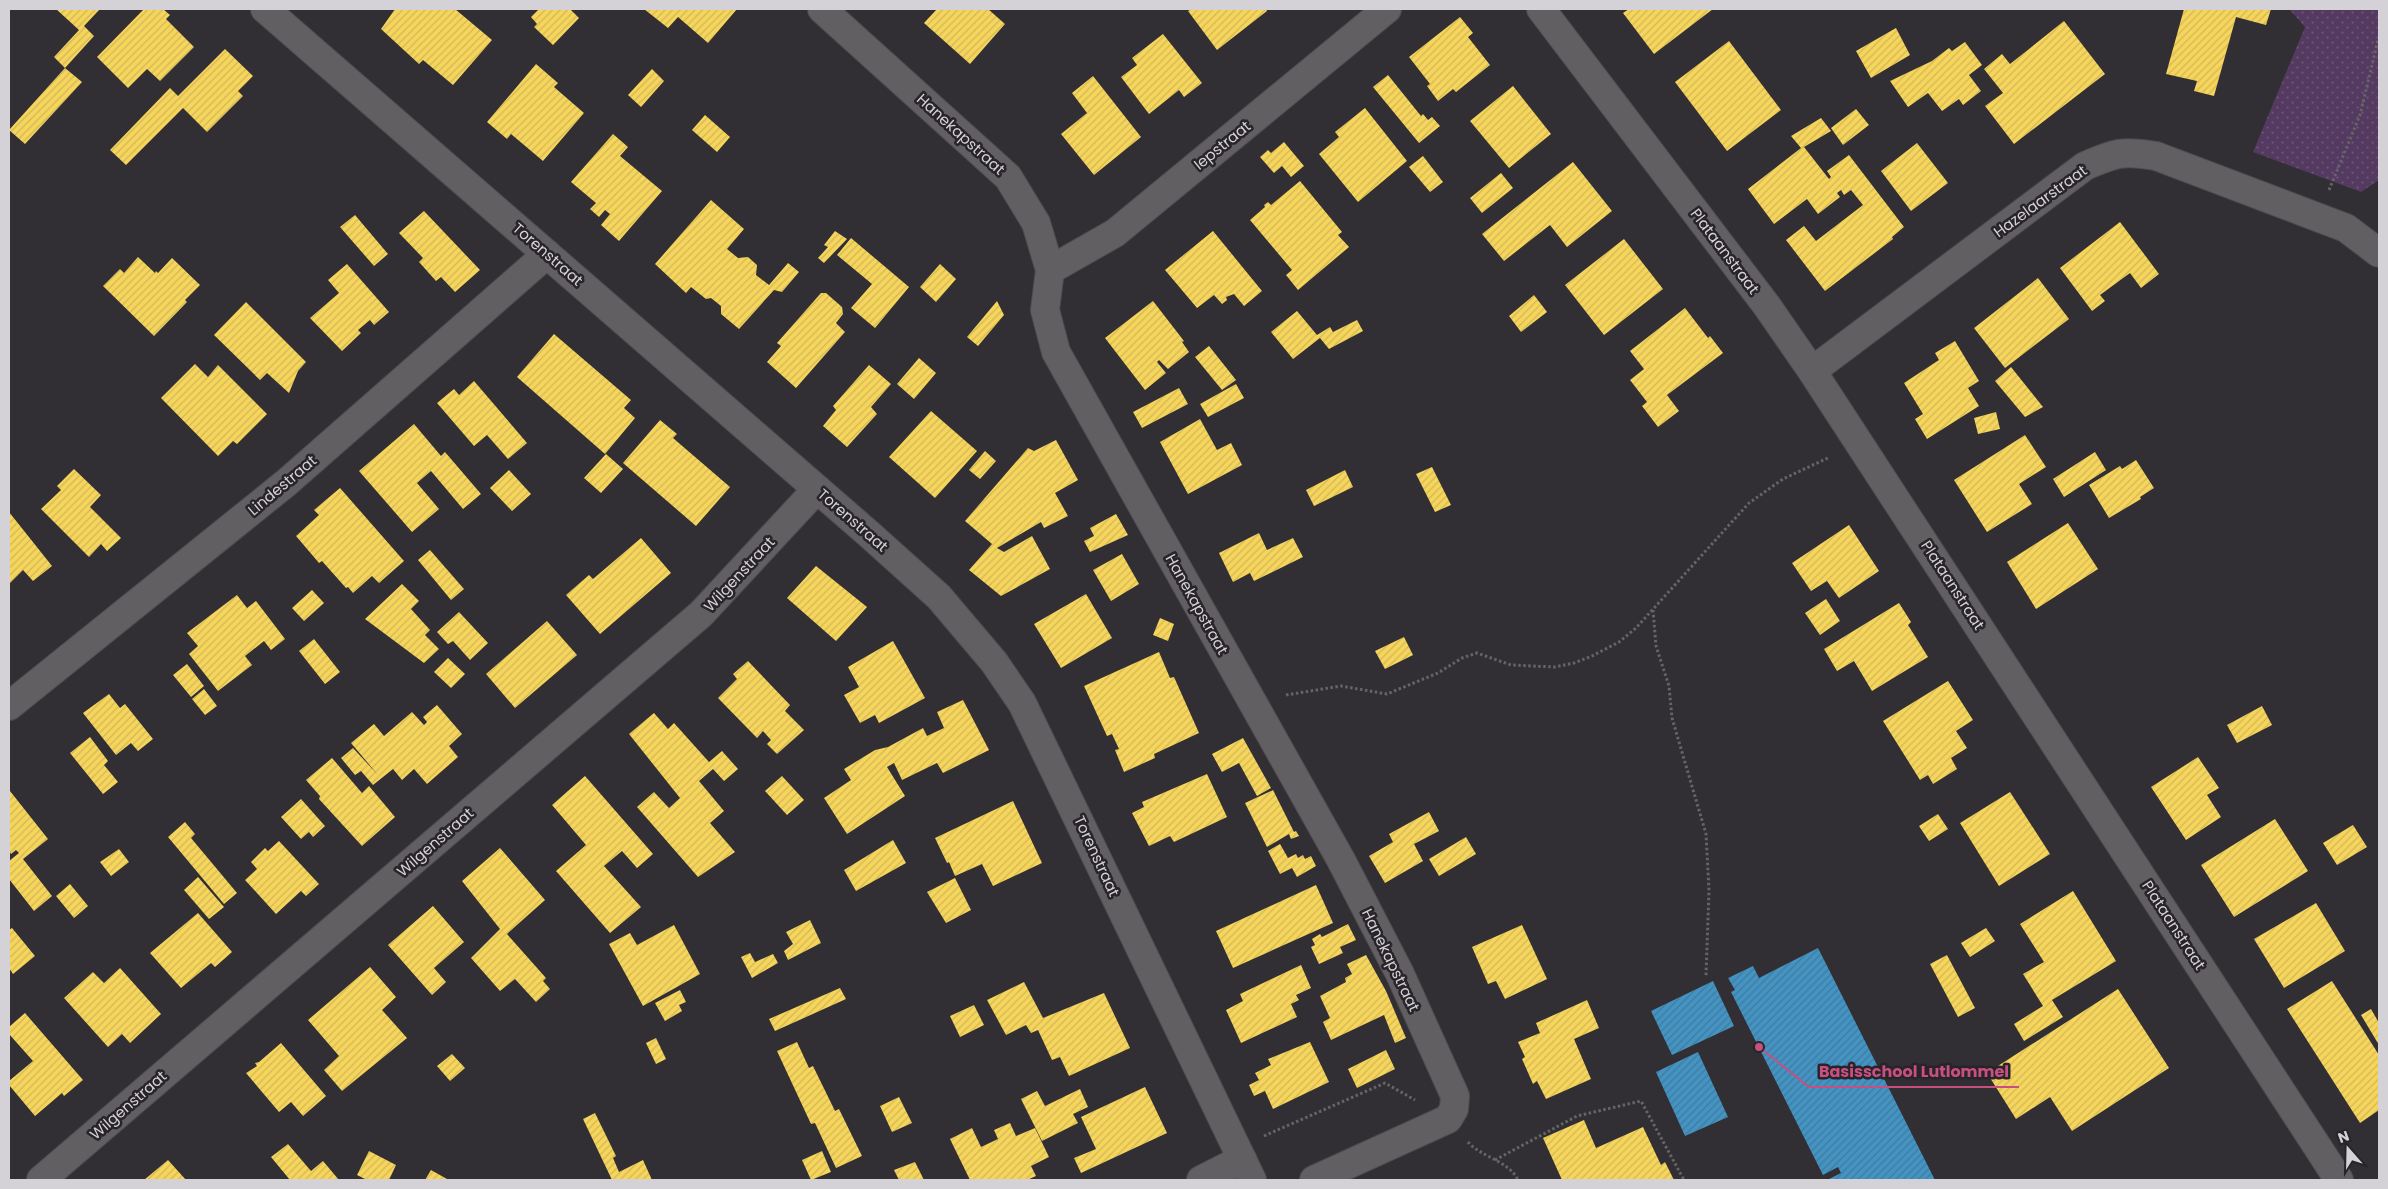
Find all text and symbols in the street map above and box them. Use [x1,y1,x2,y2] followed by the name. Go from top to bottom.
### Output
[912,89,1010,179] street label: Hanekapstraat
[1189,116,1255,174] street label: Iepstraat
[1989,160,2091,242] street label: Hazelaarstraat
[1686,204,1764,298] street label: Plataanstraat
[508,218,588,290] street label: Torenstraat
[243,450,321,520] street label: Lindestraat
[813,484,893,556] street label: Torenstraat
[699,532,779,616] street label: Wilgenstraat
[1916,536,1990,634] street label: Plataanstraat
[1161,550,1233,658] street label: Hanekapstraat
[392,803,478,881] street label: Wilgenstraat
[1069,812,1125,900] street label: Torenstraat
[2137,876,2211,974] street label: Plataanstraat
[1357,905,1425,1015] street label: Hanekapstraat
[1809,1056,2019,1087] callout: Basisschool Lutlommel
[1819,1060,2009,1083] text: Basisschool Lutlommel
[85,1066,171,1144] street label: Wilgenstraat
[2323,1124,2373,1174] north arrow
[2335,1126,2352,1148] text: N

